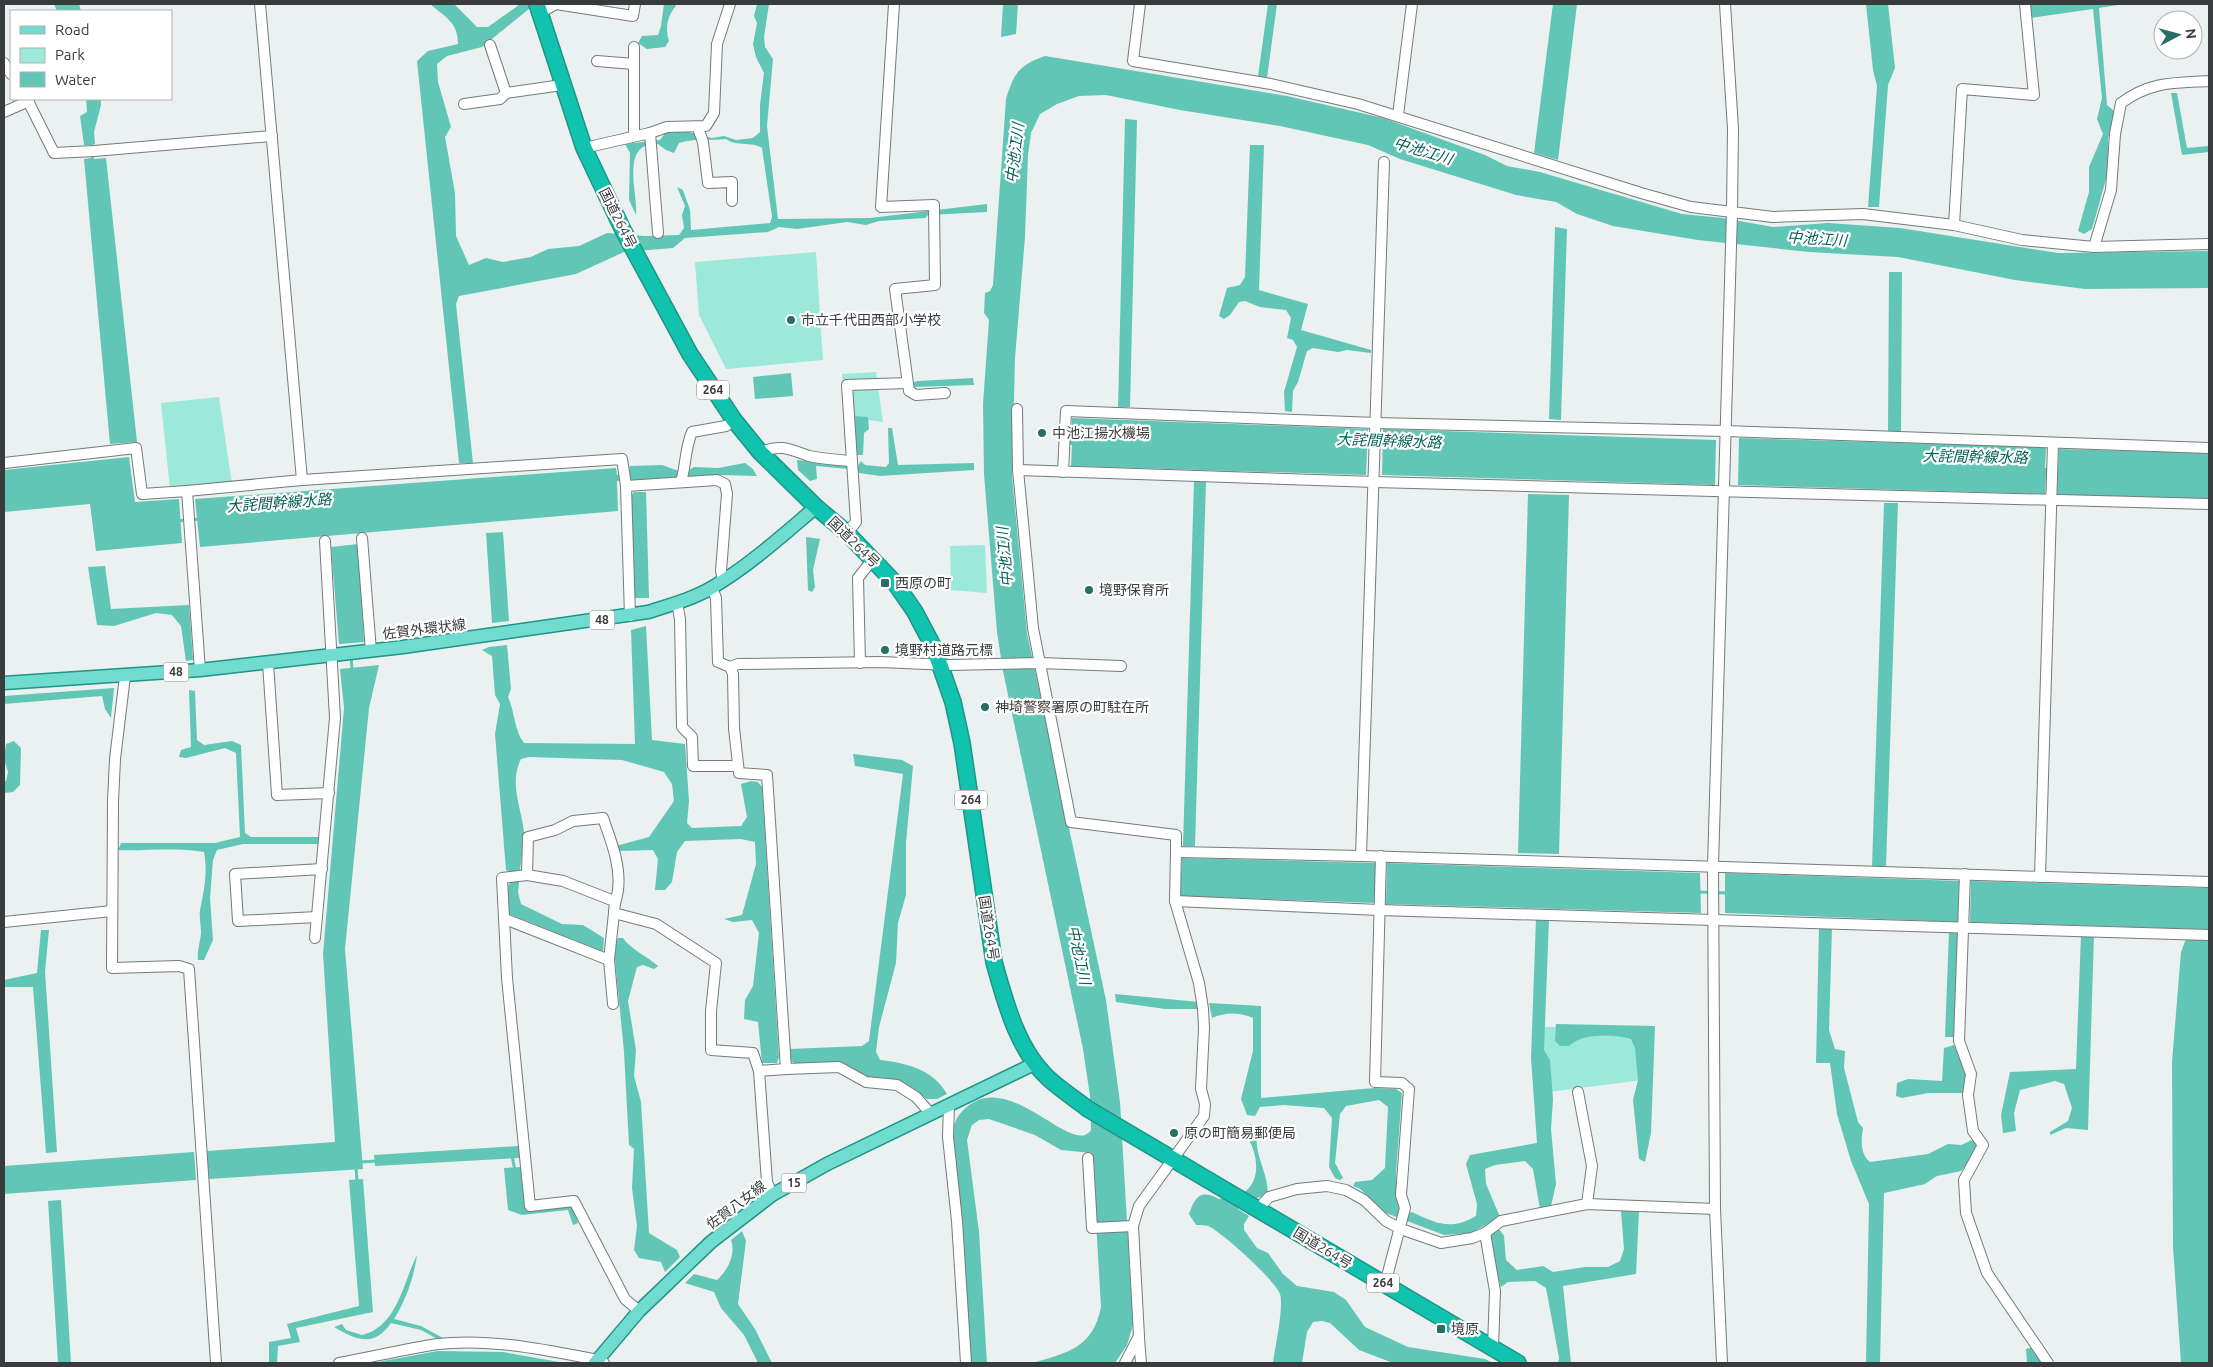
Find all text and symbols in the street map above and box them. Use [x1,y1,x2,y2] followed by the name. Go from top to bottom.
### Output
[10,10,172,100] legend
[2153,10,2203,60] north arrow
[55,21,90,38] text: Road
[2182,28,2199,40] text: N
[55,46,85,63] text: Park
[55,71,96,88] text: Water
[1002,120,1027,184] water label: 中池江川
[1392,134,1456,168] water label: 中池江川
[596,185,640,251] street label: 国道264号
[1787,228,1850,249] water label: 中池江川
[801,312,941,328] place label: 市立千代田西部小学校
[785,314,797,326] marker: 市立千代田西部小学校
[697,380,729,400] road number: 264
[1052,425,1150,441] place label: 中池江揚水機場
[1036,427,1048,439] marker: 中池江揚水機場
[1336,430,1444,451] water label: 大詫間幹線水路
[1922,447,2030,466] water label: 大詫間幹線水路
[226,490,334,515] water label: 大詫間幹線水路
[825,513,883,571] street label: 国道264号
[993,524,1016,588] water label: 中池江川
[895,575,951,591] place label: 西原の町
[879,577,891,589] marker: 西原の町
[1099,582,1169,598] place label: 境野保育所
[1083,584,1095,596] marker: 境野保育所
[590,610,614,630] road number: 48
[381,616,467,642] street label: 佐賀外環状線
[895,642,993,658] place label: 境野村道路元標
[879,644,891,656] marker: 境野村道路元標
[164,662,188,682] road number: 48
[995,699,1149,715] place label: 神埼警察署原の町駐在所
[979,701,991,713] marker: 神埼警察署原の町駐在所
[955,790,987,810] road number: 264
[976,894,1002,962] street label: 国道264号
[1065,924,1094,988] water label: 中池江川
[1184,1125,1296,1141] place label: 原の町簡易郵便局
[1168,1127,1180,1139] marker: 原の町簡易郵便局
[782,1174,806,1192] road number: 15
[703,1178,769,1232] street label: 佐賀八女線
[1291,1224,1355,1272] street label: 国道264号
[1367,1274,1399,1292] road number: 264
[1451,1321,1479,1337] place label: 境原
[1435,1323,1447,1335] marker: 境原

